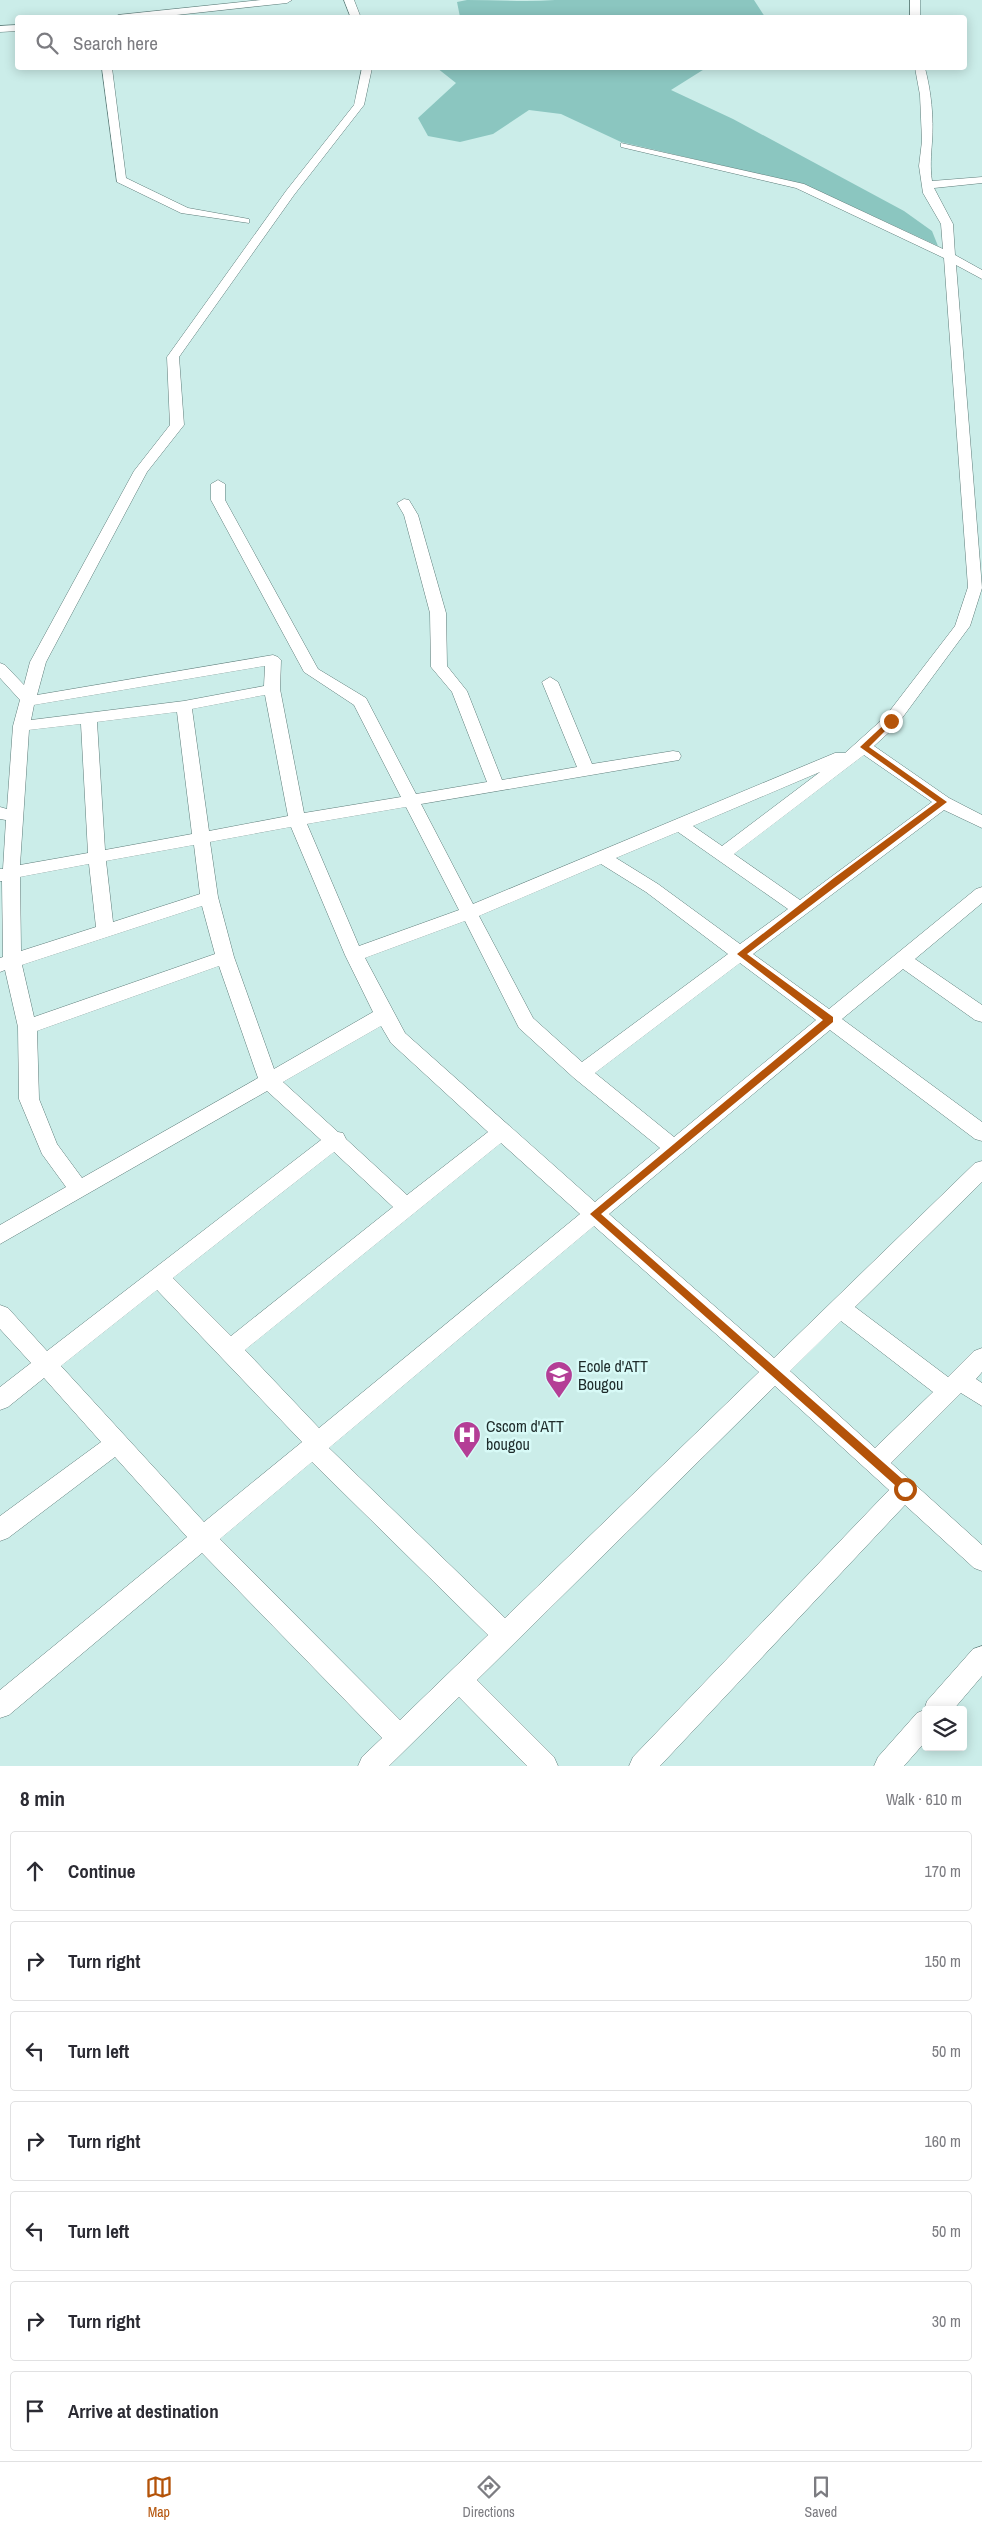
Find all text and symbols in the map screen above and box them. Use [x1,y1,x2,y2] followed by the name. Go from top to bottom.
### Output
[15,15,967,70] search box
[33,29,61,57] icon: search
[73,30,158,56] text: Search here
[880,710,903,733] route end
[578,1355,648,1395] place label: Ecole d'ATT Bougou
[544,1360,574,1399] school or university icon: Ecole d'ATT Bougou
[486,1415,564,1455] place label: Cscom d'ATT bougou
[452,1420,482,1459] hospital icon: Cscom d'ATT bougou
[894,1478,917,1501] route start
[922,1706,967,1751] map controls
[922,1706,967,1751] button: layers
[20,1784,65,1813] text: 8 min
[886,1788,962,1810] text: Walk · 610 m
[21,1857,49,1885] icon: ahead
[68,1858,136,1884] text: Continue
[925,1860,961,1882] text: 170 m
[21,1947,49,1975] icon: right
[68,1948,140,1974] text: Turn right
[925,1950,961,1972] text: 150 m
[21,2037,49,2065] icon: left
[68,2038,129,2064] text: Turn left
[932,2040,961,2062] text: 50 m
[21,2127,49,2155] icon: right
[68,2128,140,2154] text: Turn right
[925,2130,961,2152] text: 160 m
[21,2217,49,2245] icon: left
[68,2218,129,2244] text: Turn left
[932,2220,961,2242] text: 50 m
[21,2307,49,2335] icon: right
[68,2308,140,2334] text: Turn right
[932,2310,961,2332] text: 30 m
[21,2397,49,2425] icon: arrive
[68,2398,219,2424] text: Arrive at destination
[145,2473,173,2521] tab: Map
[463,2473,515,2521] tab: Directions
[805,2473,837,2521] tab: Saved

